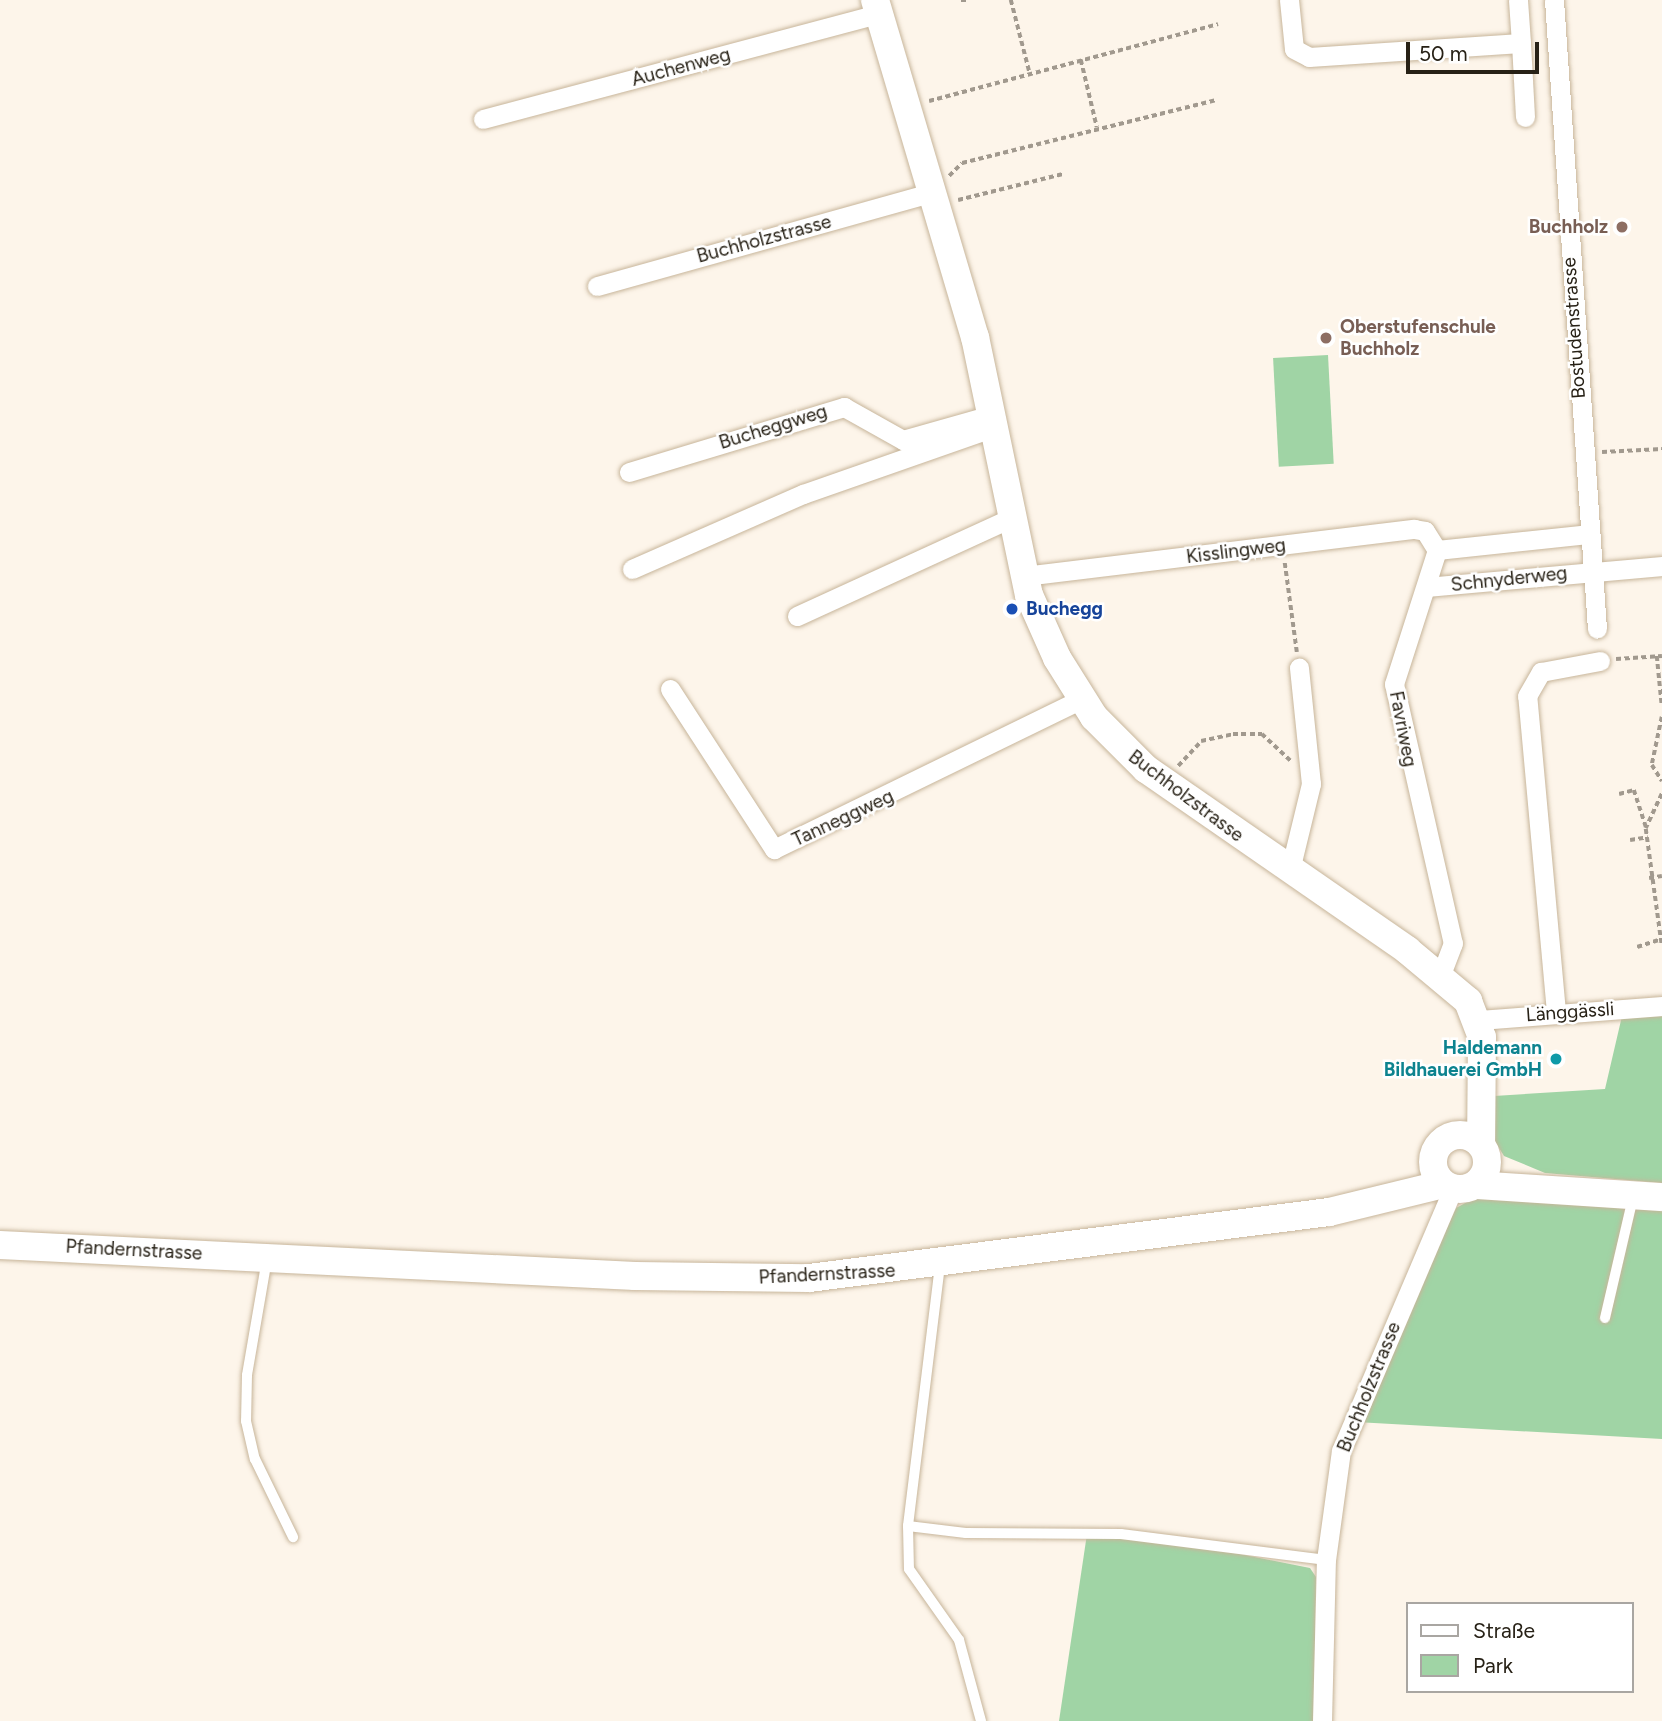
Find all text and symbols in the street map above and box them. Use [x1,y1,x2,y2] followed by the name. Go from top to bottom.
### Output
[1410,28,1543,72] scale bar
[1419,41,1468,66] text: 50 m
[629,43,733,91] street label: Auchenweg
[694,210,834,268] street label: Buchholzstrasse
[1529,216,1608,238] place label: Buchholz
[1614,219,1630,235] marker: Buchholz
[1558,257,1590,399] street label: Bostudenstrasse
[1340,316,1496,360] place label: Oberstufenschule Buchholz
[1318,330,1334,346] marker: Oberstufenschule Buchholz
[716,400,830,454] street label: Bucheggweg
[1185,534,1287,568] street label: Kisslingweg
[1450,562,1568,596] street label: Schnyderweg
[1026,598,1103,620] place label: Buchegg
[1004,601,1020,617] marker: Buchegg
[1384,689,1422,769] street label: Favriweg
[1124,745,1248,847] street label: Buchholzstrasse
[789,785,897,851] street label: Tanneggweg
[1525,998,1615,1026] street label: Länggässli
[1384,1037,1542,1081] place label: Haldemann Bildhauerei GmbH
[1548,1051,1564,1067] marker: Haldemann Bildhauerei GmbH
[65,1235,203,1265] street label: Pfandernstrasse
[758,1259,896,1289] street label: Pfandernstrasse
[1332,1319,1406,1455] street label: Buchholzstrasse
[1406,1602,1634,1693] legend
[1473,1618,1535,1643] text: Straße
[1473,1653,1513,1678] text: Park

